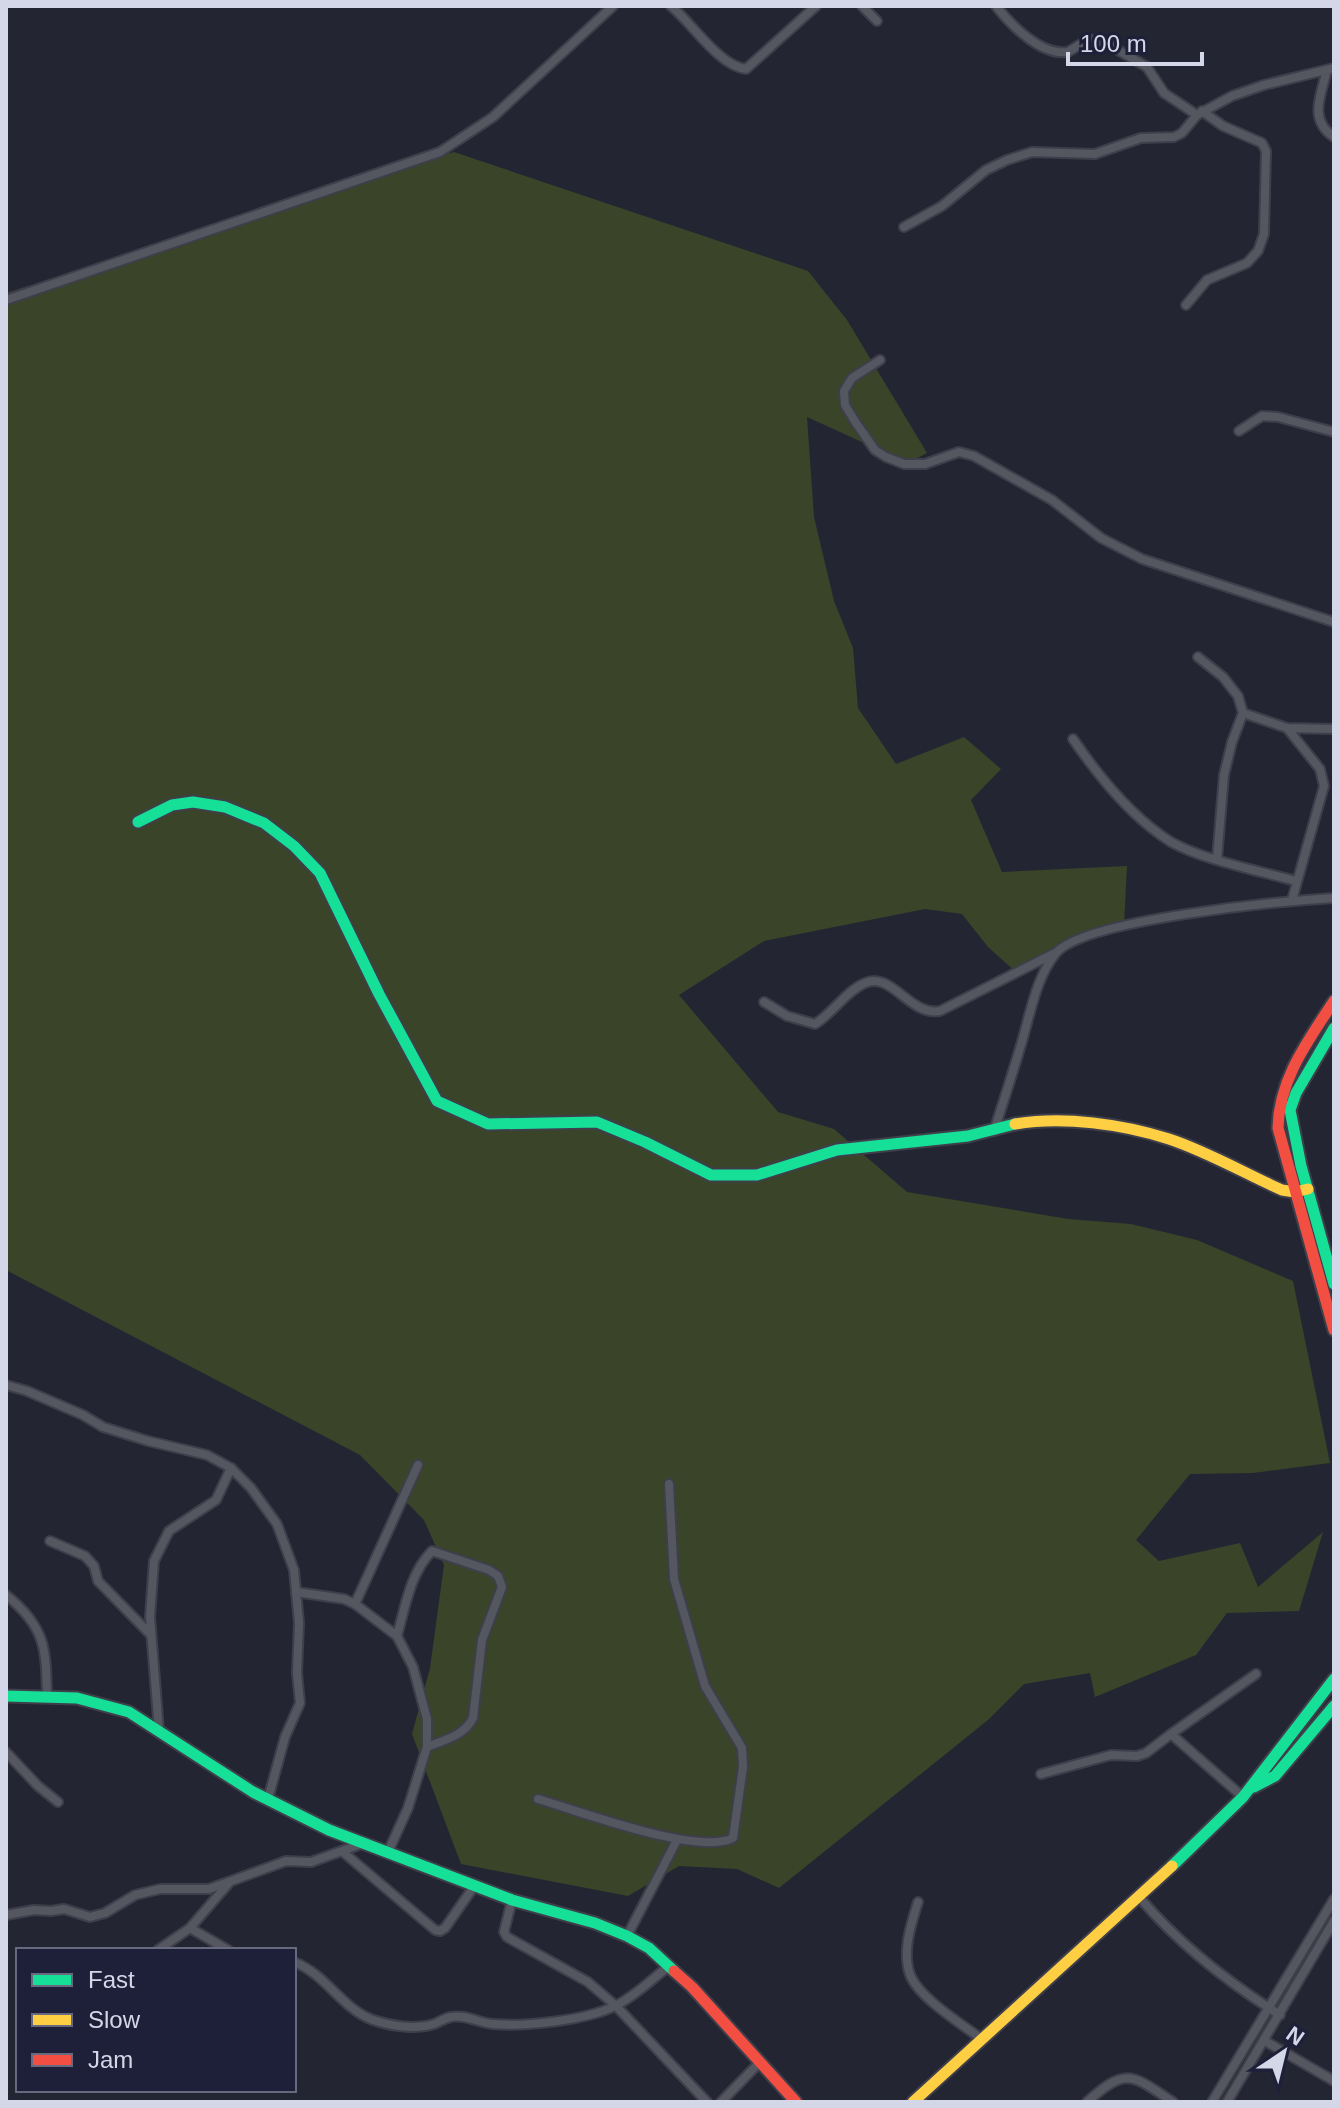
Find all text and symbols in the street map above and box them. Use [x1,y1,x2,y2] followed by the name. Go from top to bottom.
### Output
[1068,16,1202,66] scale bar
[1080,30,1147,57] text: 100 m
[16,1948,296,2092] legend
[88,1966,135,1993] text: Fast
[88,2006,141,2033] text: Slow
[1244,2012,1324,2092] north arrow
[1282,2021,1309,2051] text: N
[88,2046,133,2073] text: Jam

